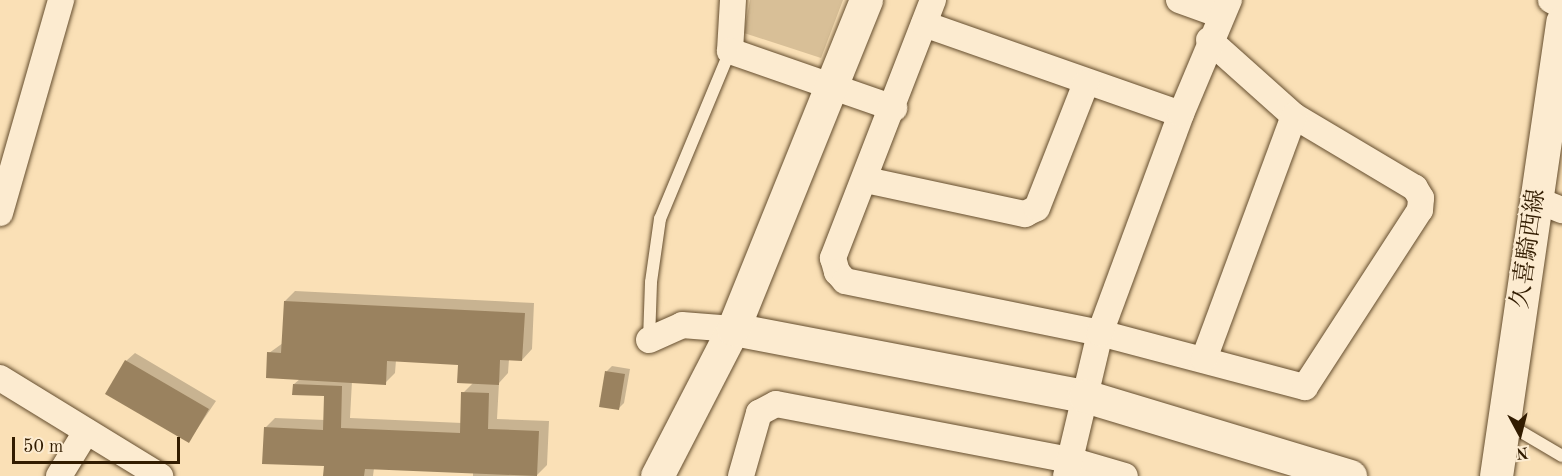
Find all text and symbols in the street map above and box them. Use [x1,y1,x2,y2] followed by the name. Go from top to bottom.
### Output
[1507,188,1553,310] street label: 久喜騎西線
[1490,404,1550,464] north arrow
[15,425,183,463] scale bar
[23,438,63,456] text: 50 m
[1515,443,1529,461] text: N

